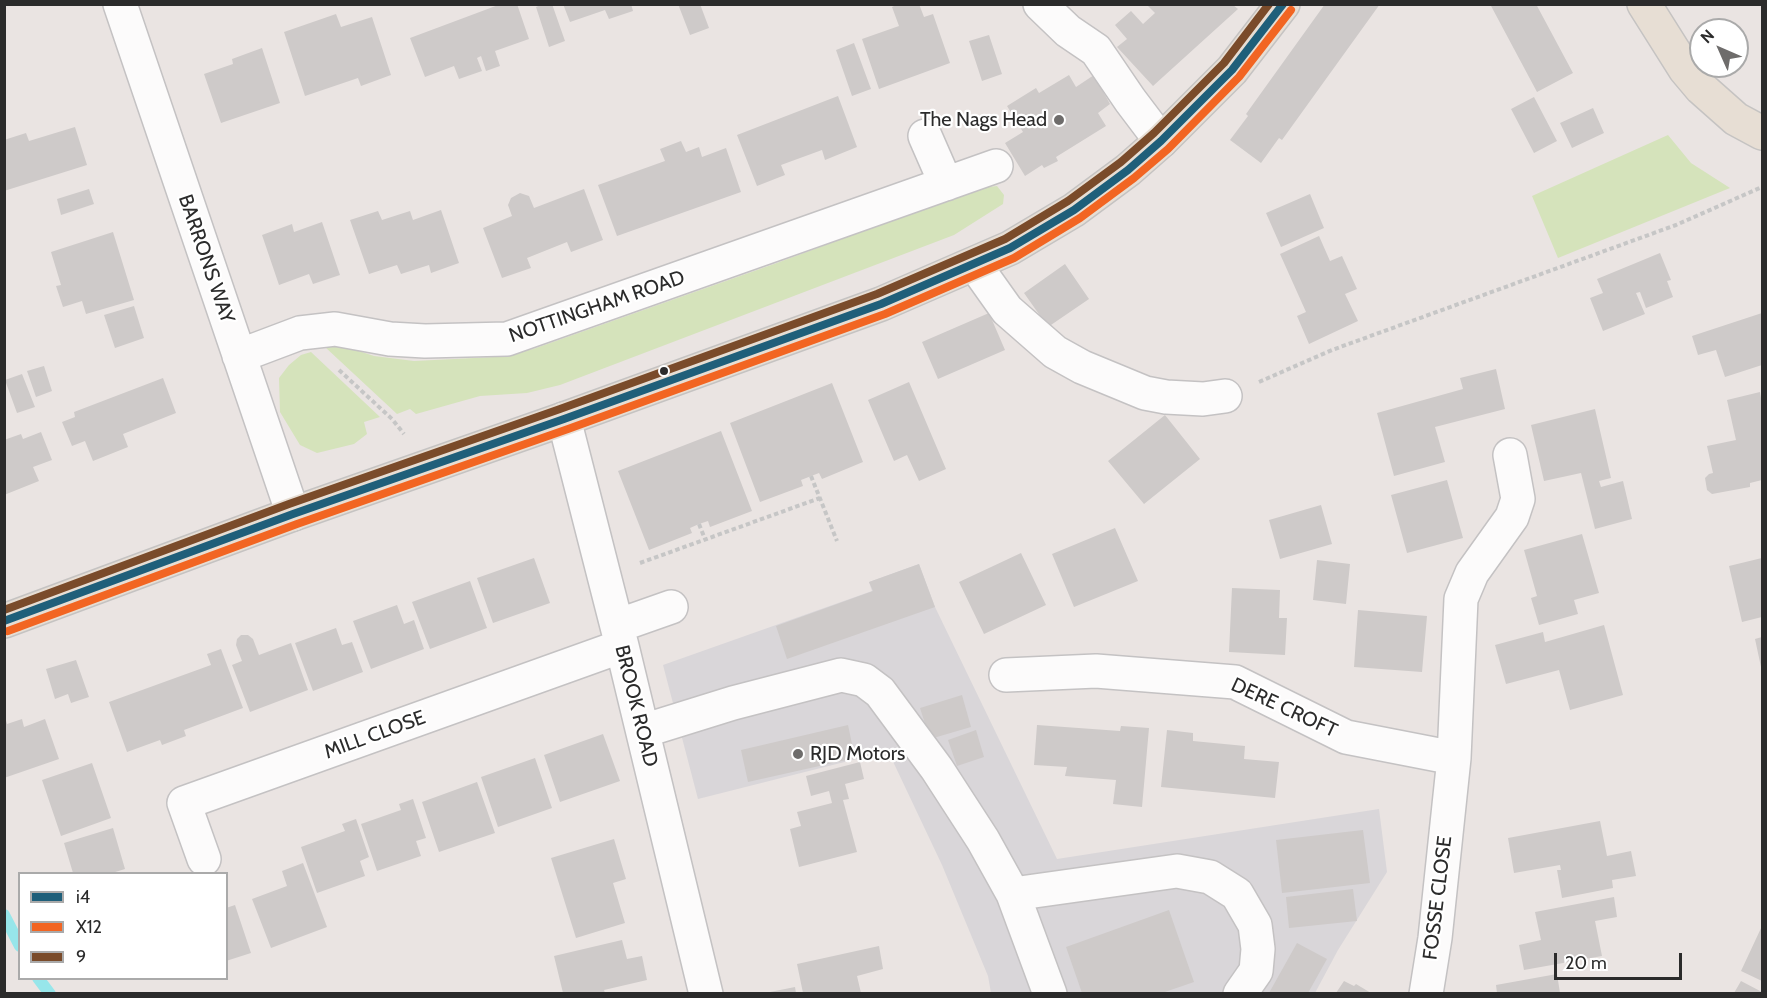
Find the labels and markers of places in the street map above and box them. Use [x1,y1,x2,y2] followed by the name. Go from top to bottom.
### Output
[920,108,1047,132] place label: The Nags Head
[1052,113,1066,127] marker: The Nags Head
[658,365,670,377] unlabelled marker
[810,742,905,766] place label: RJD Motors
[791,747,805,761] marker: RJD Motors

